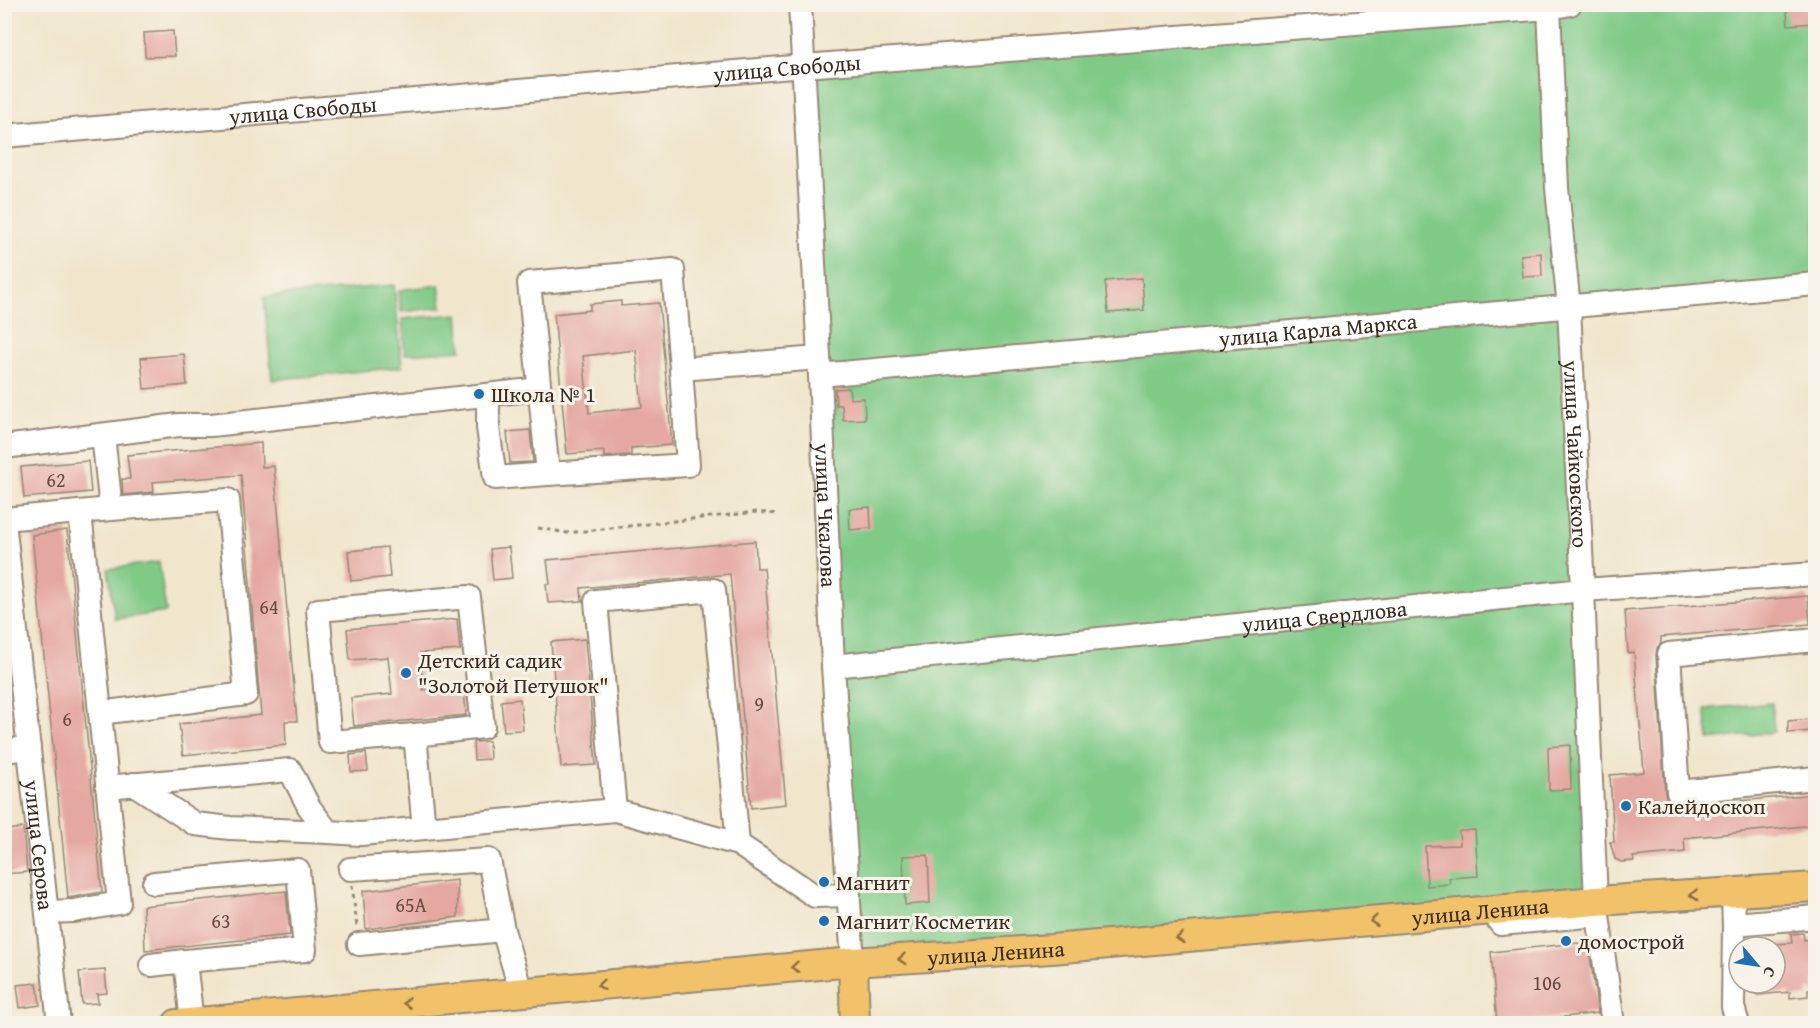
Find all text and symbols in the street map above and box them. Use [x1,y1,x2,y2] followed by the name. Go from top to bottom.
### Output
[711,46,862,90] street label: улица Свободы
[227,87,378,132] street label: улица Свободы
[1216,304,1419,355] street label: улица Карла Маркса
[1556,358,1597,549] street label: улица Чайковского
[491,378,596,410] place label: Школа № 1
[472,387,486,401] marker: Школа № 1
[807,442,845,589] street label: улица Чкалова
[46,465,66,494] house number: 62
[259,592,279,621] house number: 64
[1239,592,1409,641] street label: улица Свердлова
[417,644,609,701] place label: Детский садик "Золотой Петушок"
[399,666,413,680] marker: Детский садик "Золотой Петушок"
[754,689,764,718] house number: 9
[62,704,72,733] house number: 6
[16,777,63,912] street label: улица Серова
[1638,790,1766,822] place label: Калейдоскоп
[1619,799,1633,813] marker: Калейдоскоп
[836,866,910,898] place label: Магнит
[817,875,831,889] marker: Магнит
[1690,888,1699,901] one-way arrow
[1409,889,1551,933] street label: улица Ленина
[395,890,427,919] house number: 65А
[836,905,1011,937] place label: Магнит Косметик
[211,906,231,935] house number: 63
[817,914,831,928] marker: Магнит Косметик
[1370,914,1379,927] one-way arrow
[1578,925,1685,957] place label: домострой
[1176,931,1185,944] one-way arrow
[925,932,1066,973] street label: улица Ленина
[1559,934,1573,948] marker: домострой
[1727,935,1787,995] north arrow
[897,952,906,965] one-way arrow
[791,961,800,974] one-way arrow
[1757,962,1783,982] text: С
[1533,968,1561,997] house number: 106
[596,978,606,991] one-way arrow
[402,996,411,1009] one-way arrow

